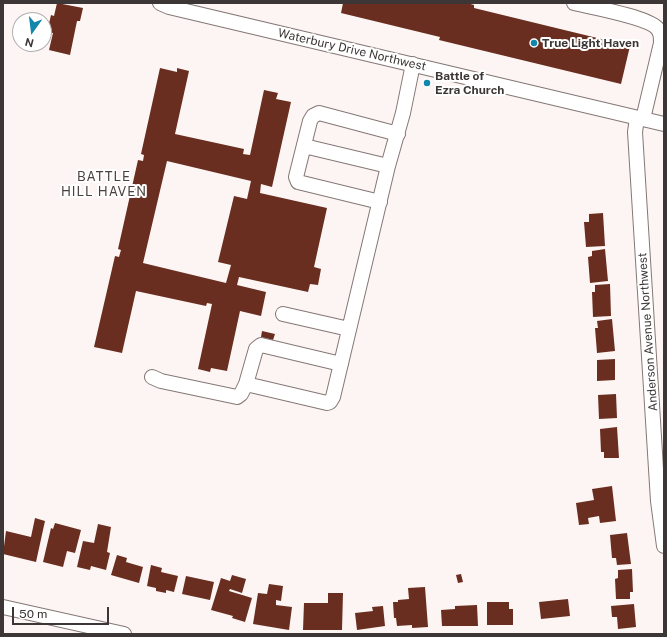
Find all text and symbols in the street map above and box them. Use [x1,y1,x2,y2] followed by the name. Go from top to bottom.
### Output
[12,12,52,52] north arrow
[277,26,427,74] street label: Waterbury Drive Northwest
[24,36,35,50] text: N
[542,36,639,50] place label: True Light Haven
[529,38,539,48] marker: True Light Haven
[435,69,504,97] place label: Battle of Ezra Church
[422,78,432,88] marker: Battle of Ezra Church
[61,169,147,200] district label: BATTLE HILL HAVEN
[635,252,661,412] street label: Anderson Avenue Northwest
[14,599,111,625] scale bar
[19,607,47,621] text: 50 m

